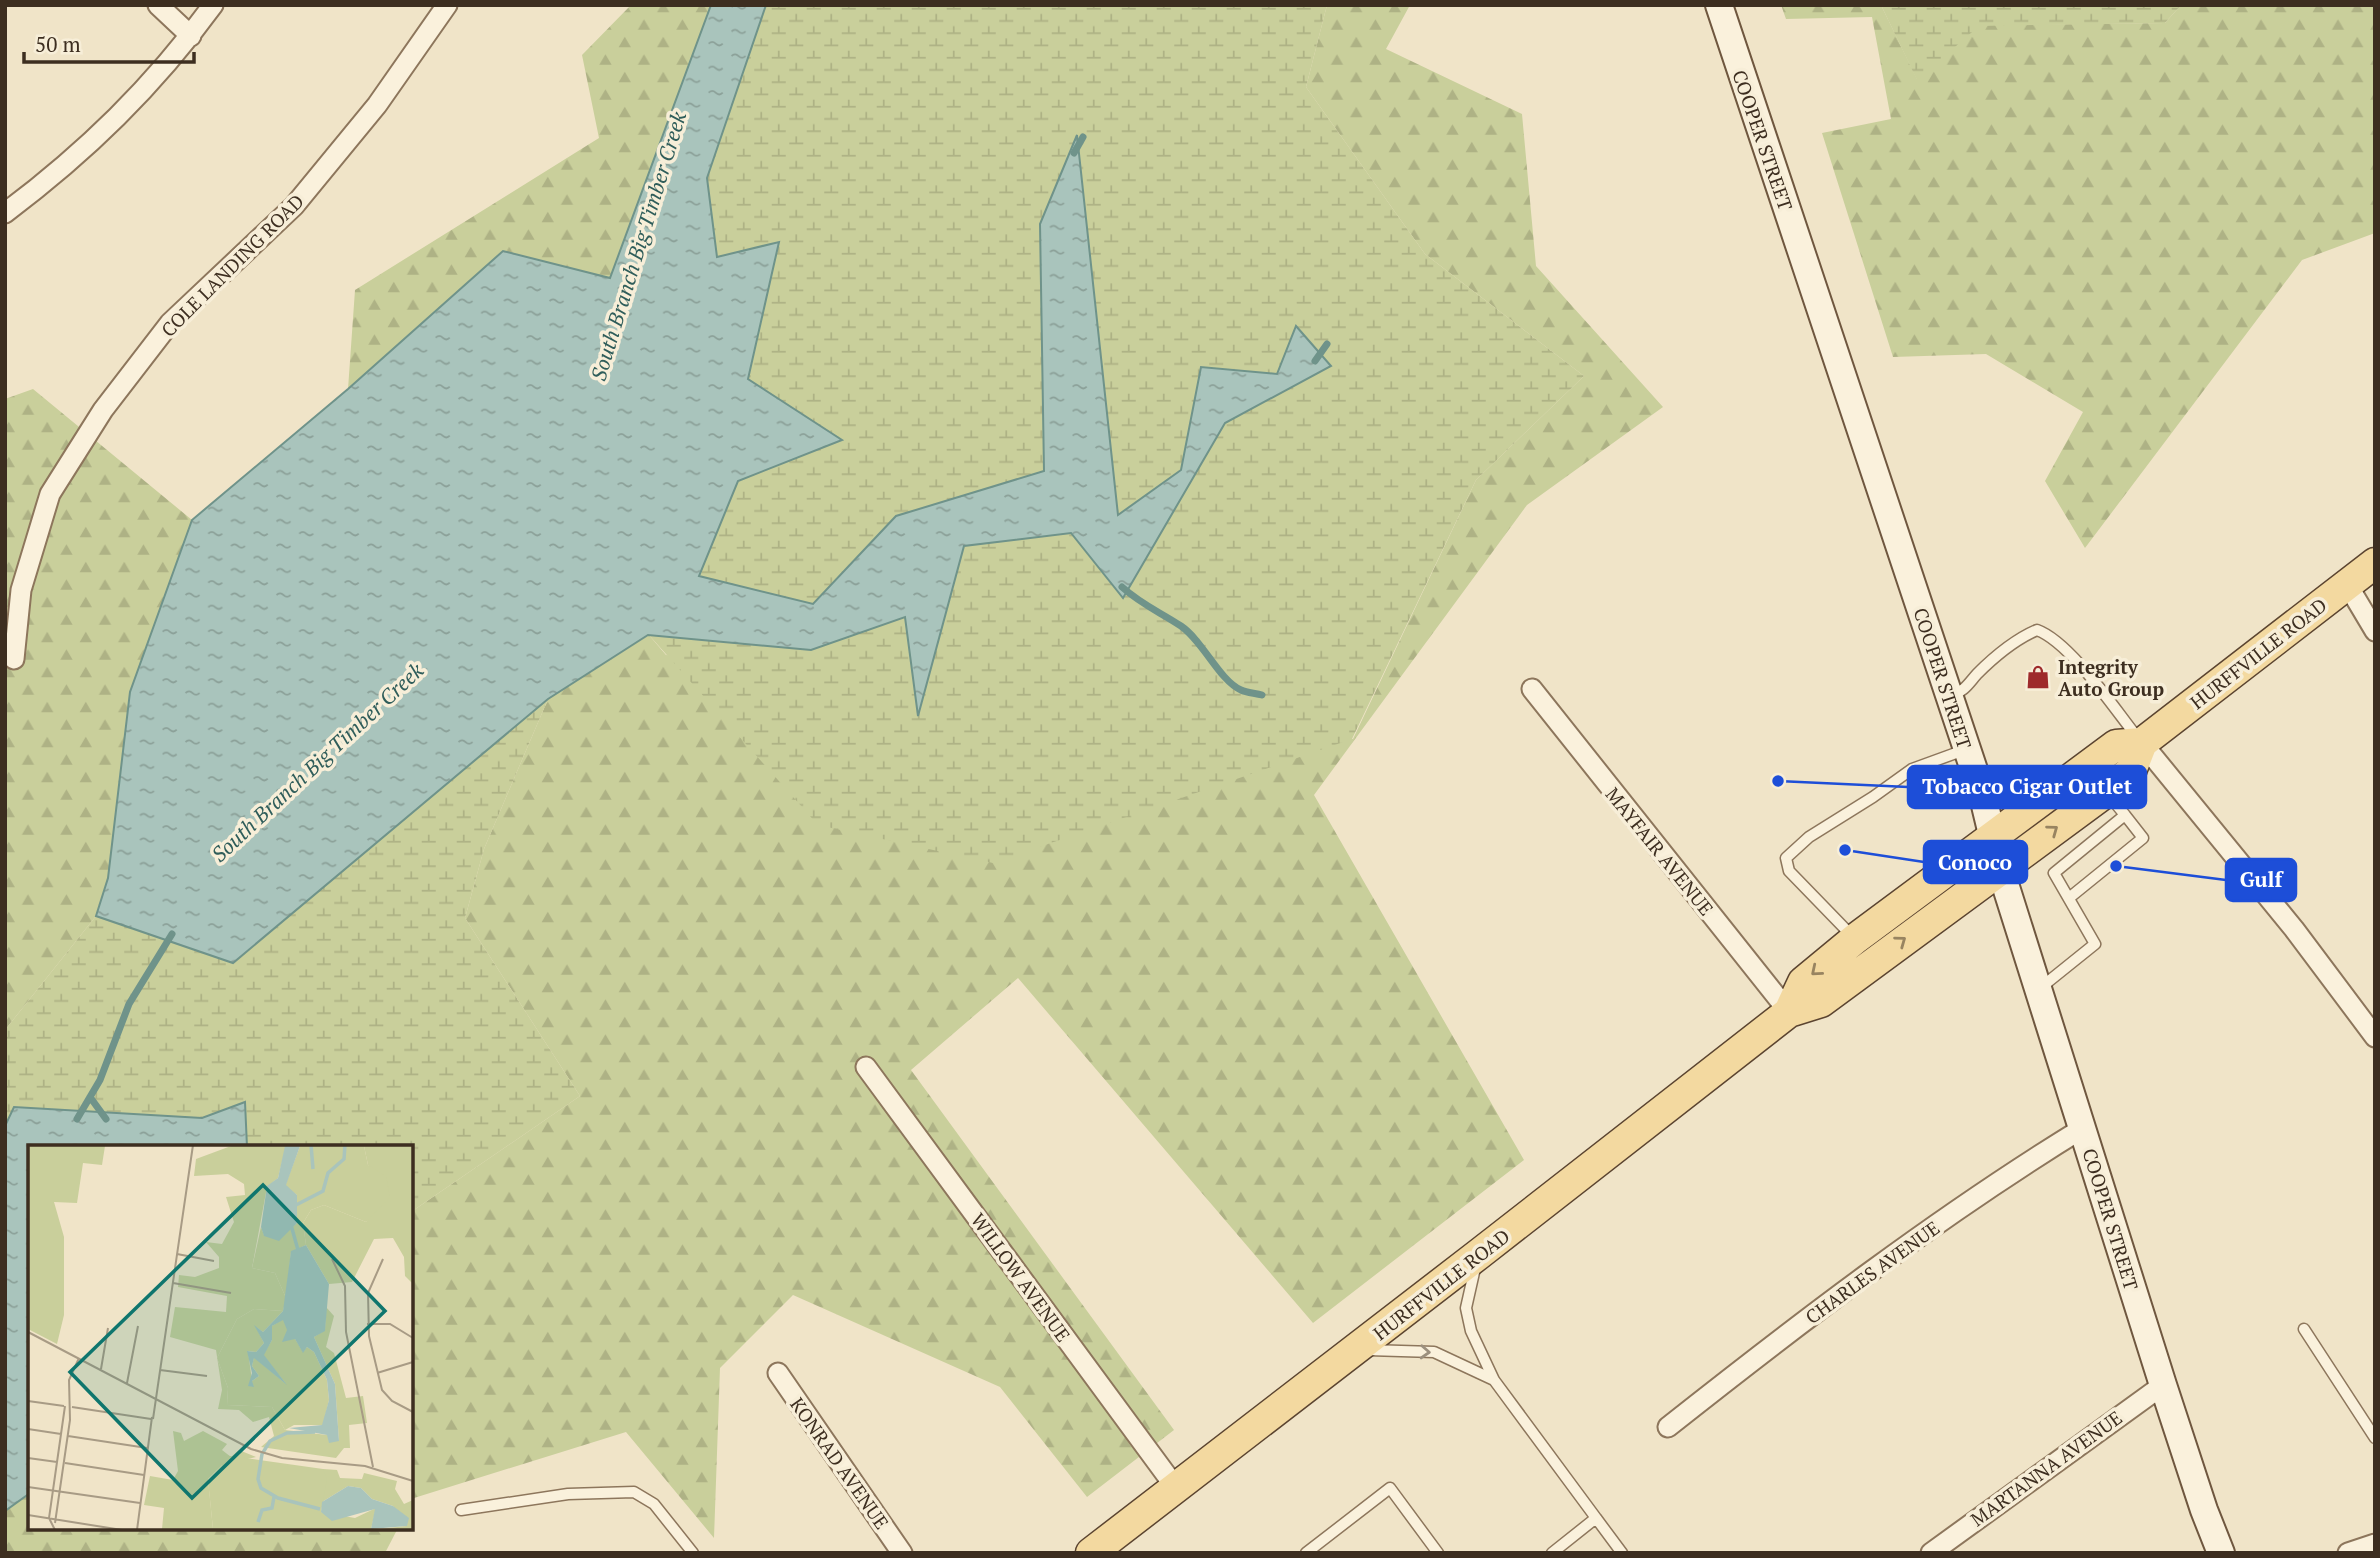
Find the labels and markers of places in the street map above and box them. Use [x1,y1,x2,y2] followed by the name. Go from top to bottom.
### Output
[2058,654,2164,701] place label: Integrity Auto Group
[2024,663,2052,691] shop icon: Integrity Auto Group
[1908,766,2146,808] callout: Tobacco Cigar Outlet
[1924,841,2027,883] callout: Conoco
[2226,859,2296,901] callout: Gulf

